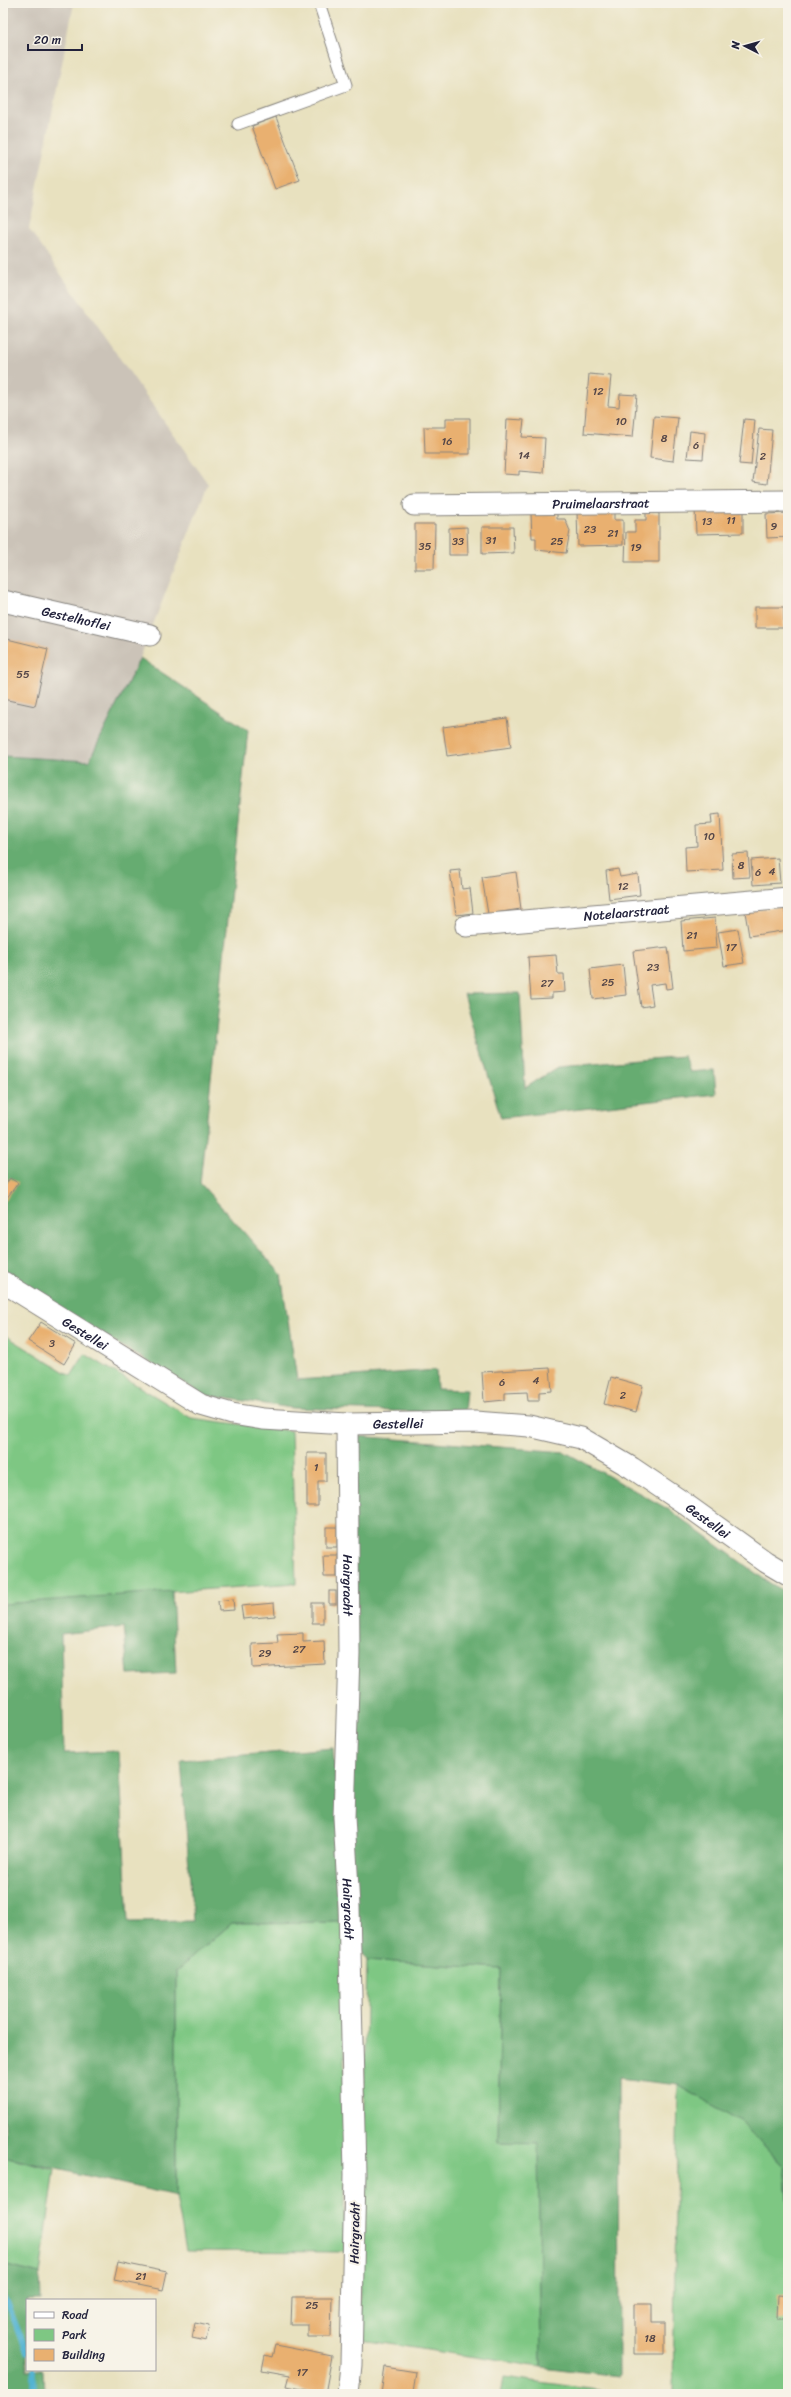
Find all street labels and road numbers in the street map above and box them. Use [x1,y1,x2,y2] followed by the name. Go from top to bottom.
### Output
[552,491,650,516] street label: Pruimelaarstraat
[39,599,113,638] street label: Gestelhoflei
[583,897,671,928] street label: Notelaarstraat
[58,1311,113,1357] street label: Gestellei
[373,1412,424,1436] street label: Gestellei
[681,1497,735,1545] street label: Gestellei
[336,1554,360,1617] street label: Hairgracht
[335,1877,361,1941] street label: Hairgracht
[342,2201,367,2264] street label: Hairgracht

